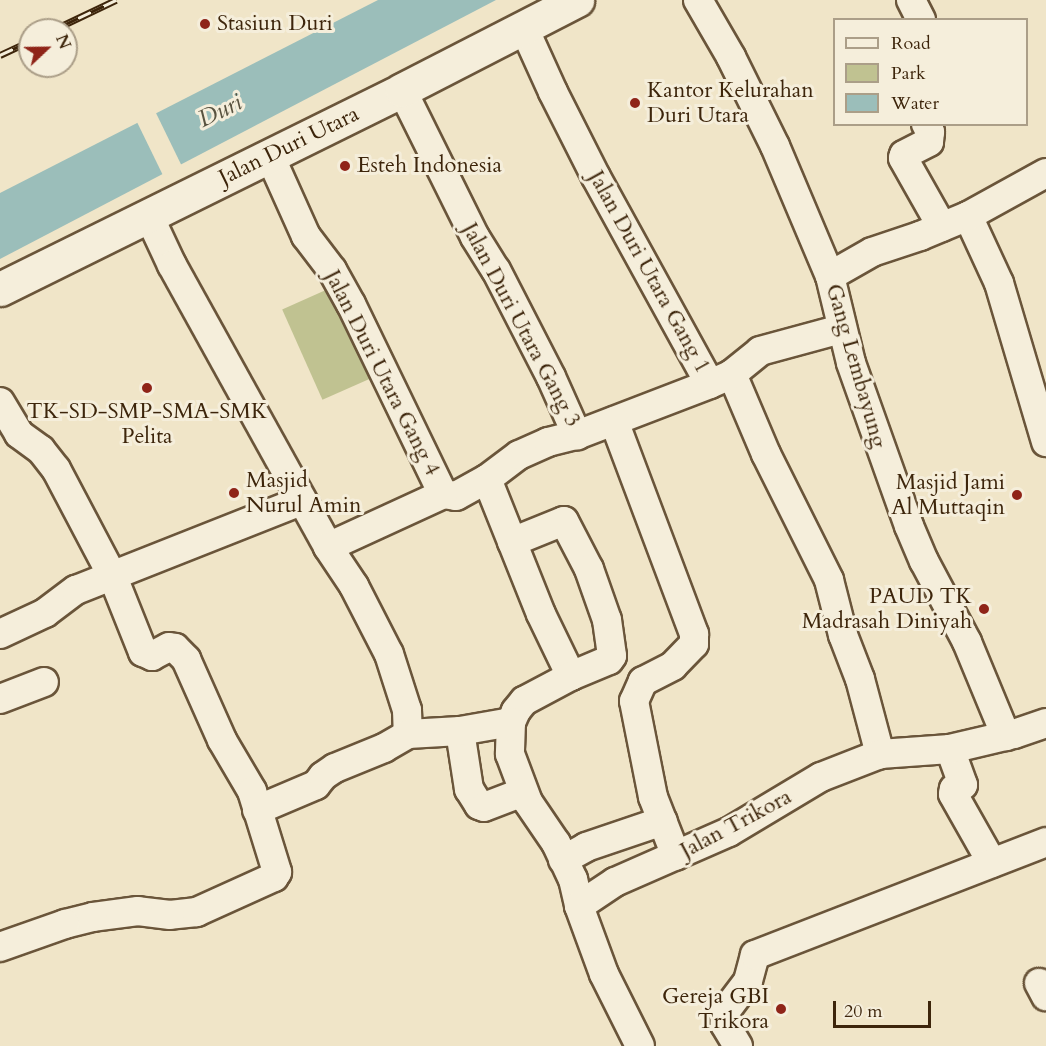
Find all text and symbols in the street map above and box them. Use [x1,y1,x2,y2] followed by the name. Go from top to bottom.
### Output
[217,11,333,37] place label: Stasiun Duri
[198,17,212,31] marker: Stasiun Duri
[18,18,78,78] north arrow
[833,18,1028,126] legend
[50,31,76,53] text: N
[891,31,931,56] text: Road
[891,61,926,86] text: Park
[647,77,814,128] place label: Kantor Kelurahan Duri Utara
[193,88,247,134] water label: Duri
[891,91,939,116] text: Water
[628,96,642,110] marker: Kantor Kelurahan Duri Utara
[215,101,363,191] street label: Jalan Duri Utara
[357,153,502,179] place label: Esteh Indonesia
[338,159,352,173] marker: Esteh Indonesia
[582,166,716,378] street label: Jalan Duri Utara Gang 1
[456,218,586,432] street label: Jalan Duri Utara Gang 3
[319,266,445,480] street label: Jalan Duri Utara Gang 4
[820,281,892,451] street label: Gang Lembayung
[140,381,154,395] marker: TK-SD-SMP-SMA-SMK Pelita
[27,398,267,450] place label: TK-SD-SMP-SMA-SMK Pelita
[246,467,361,518] place label: Masjid Nurul Amin
[891,469,1005,520] place label: Masjid Jami Al Muttaqin
[227,486,241,500] marker: Masjid Nurul Amin
[1010,488,1024,502] marker: Masjid Jami Al Muttaqin
[802,583,972,634] place label: PAUD TK Madrasah Diniyah
[977,602,991,616] marker: PAUD TK Madrasah Diniyah
[676,784,796,864] street label: Jalan Trikora
[662,983,769,1034] place label: Gereja GBI Trikora
[836,989,934,1027] scale bar
[844,999,883,1024] text: 20 m
[774,1002,788,1016] marker: Gereja GBI Trikora

